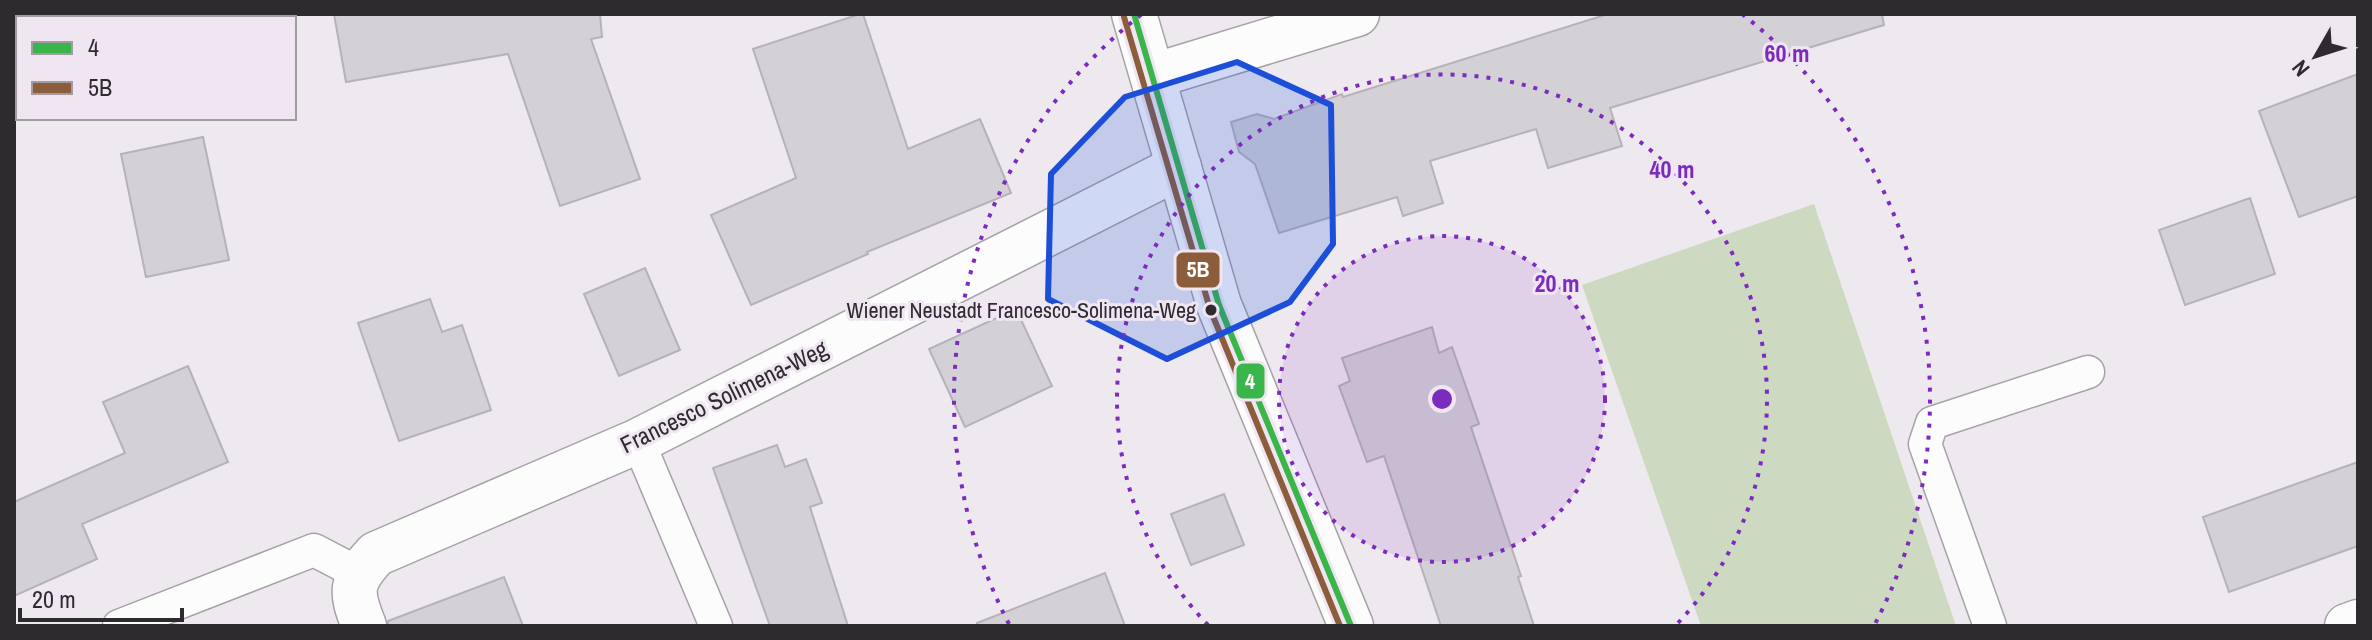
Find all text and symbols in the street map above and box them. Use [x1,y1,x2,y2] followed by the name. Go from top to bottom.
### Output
[16,16,296,120] legend
[2276,16,2356,96] north arrow
[88,31,99,63] text: 4
[1765,37,1809,69] text: 60 m
[2285,54,2316,83] text: N
[88,71,112,103] text: 5B
[1650,153,1694,185] text: 40 m
[1175,251,1221,289] line badge: 5B
[1186,254,1210,284] text: 5B
[1535,267,1579,299] text: 20 m
[846,295,1196,325] place label: Wiener Neustadt Francesco-Solimena-Weg
[1203,302,1219,318] marker: Wiener Neustadt Francesco-Solimena-Weg
[614,332,833,460] street label: Francesco Solimena-Weg
[1235,362,1266,400] line badge: 4
[1245,366,1255,396] text: 4
[1428,385,1456,413] centre of rings
[20,572,182,622] scale bar
[32,583,76,615] text: 20 m

